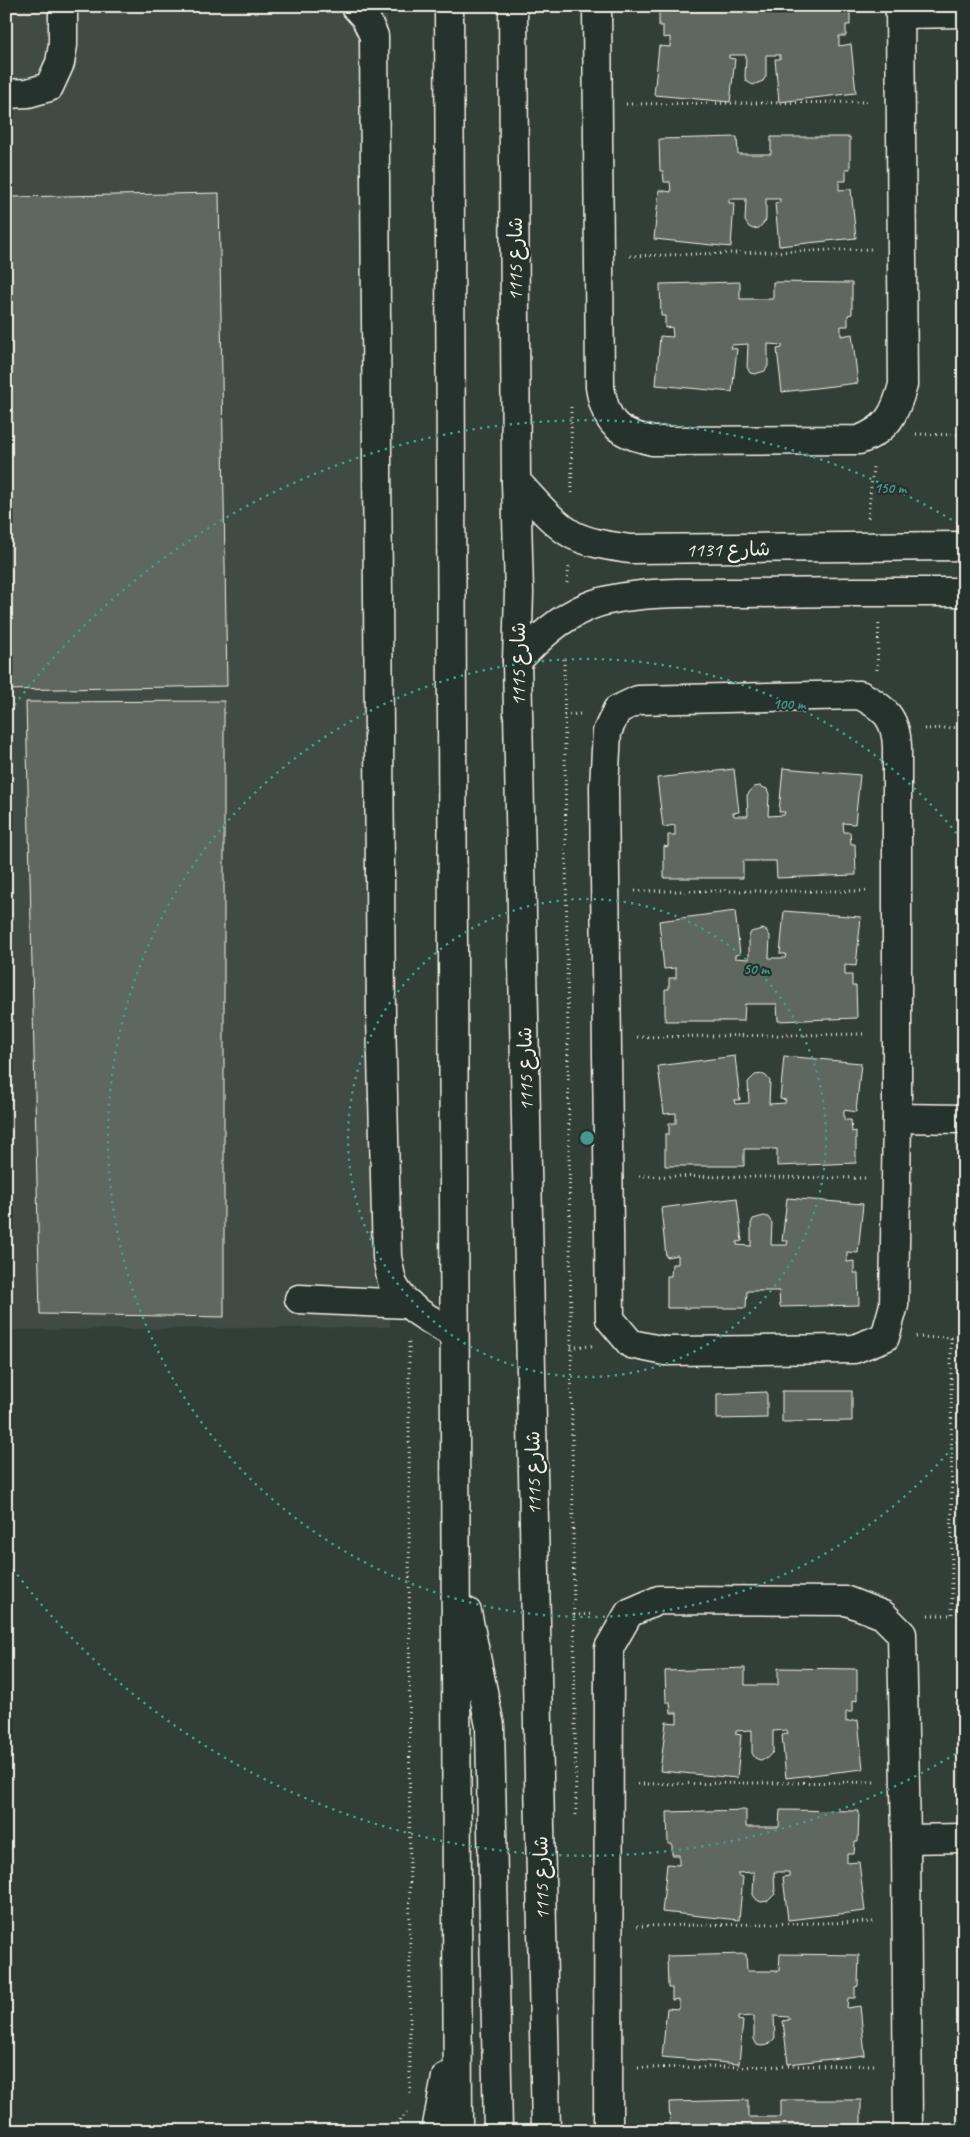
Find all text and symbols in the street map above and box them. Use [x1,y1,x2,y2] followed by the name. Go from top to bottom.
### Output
[503,217,529,301] street label: شارع 1115
[874,479,908,498] text: 150 m
[686,536,770,564] street label: شارع 1131
[506,622,532,706] street label: شارع 1115
[773,695,807,714] text: 100 m
[743,960,770,979] text: 50 m
[512,1027,540,1111] street label: شارع 1115
[578,1129,596,1147] centre of rings
[520,1431,548,1515] street label: شارع 1115
[528,1836,556,1920] street label: شارع 1115

